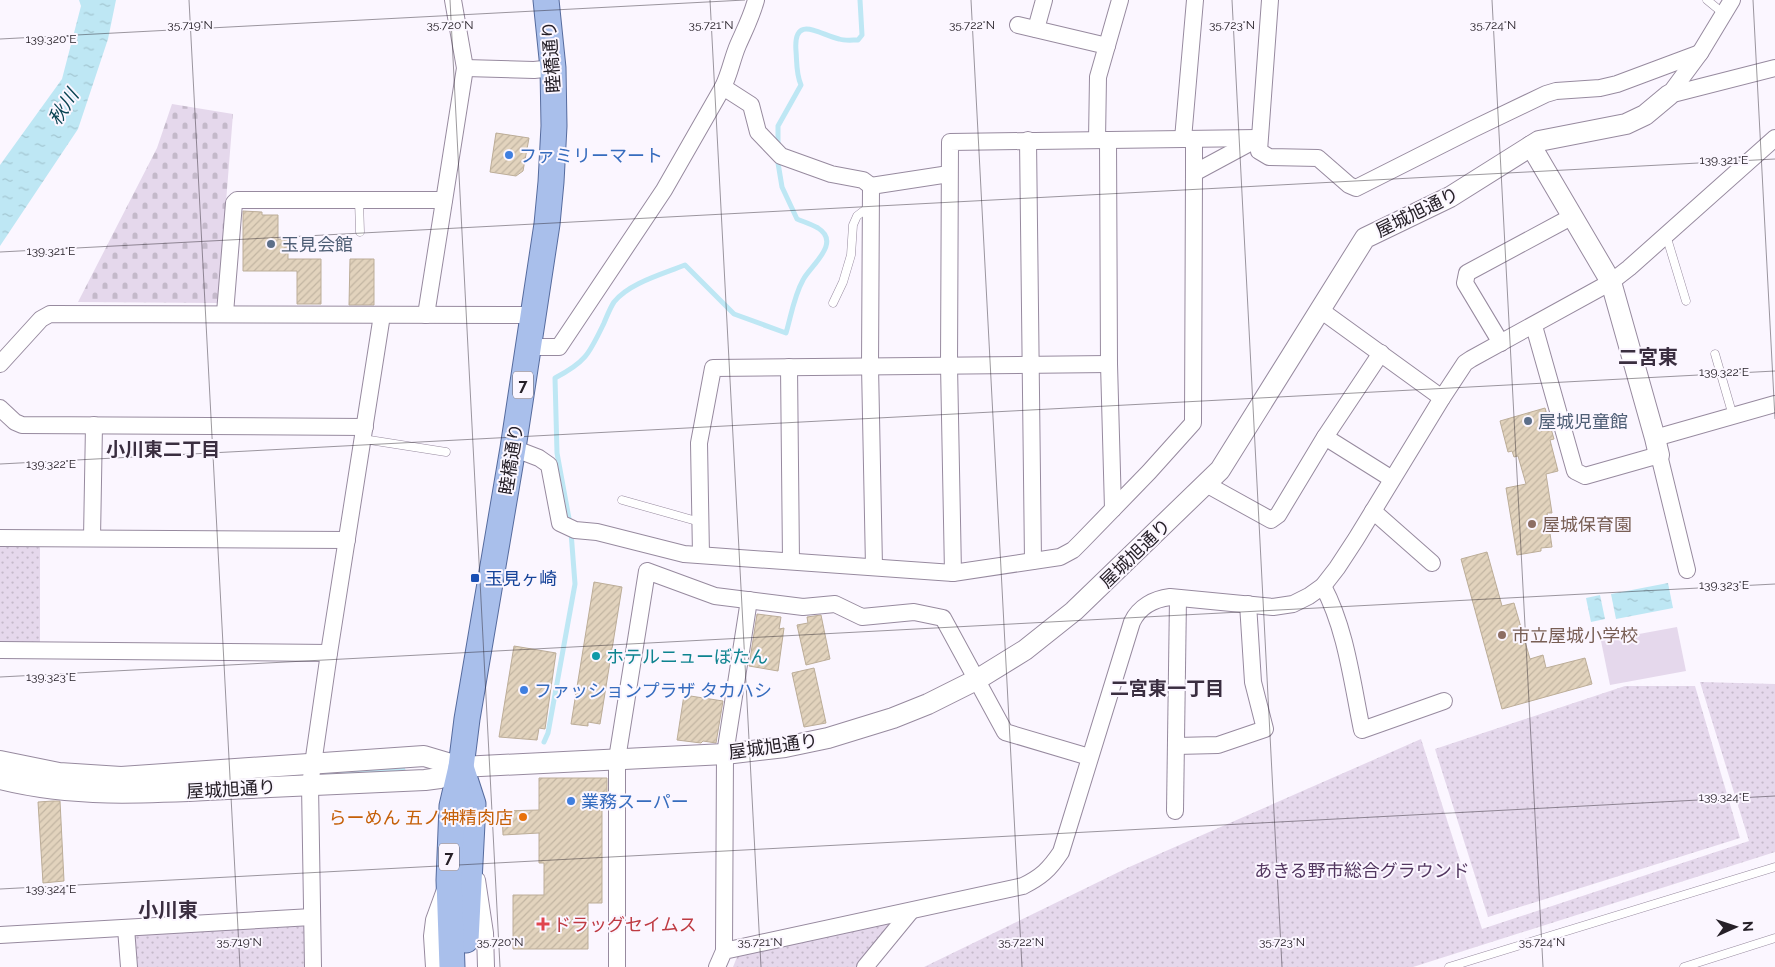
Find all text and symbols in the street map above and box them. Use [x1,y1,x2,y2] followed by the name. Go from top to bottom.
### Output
[167,18,213,32] text: 35.719°N
[426,18,474,32] text: 35.720°N
[689,18,733,32] text: 35.721°N
[949,18,995,32] text: 35.722°N
[1209,18,1255,32] text: 35.723°N
[1470,18,1516,32] text: 35.724°N
[538,20,564,94] street label: 睦橋通り
[25,32,77,46] text: 139.320°E
[43,83,84,129] water label: 秋川
[519,145,663,166] place label: ファミリーマート
[503,149,515,161] marker: ファミリーマート
[1700,153,1748,167] text: 139.321°E
[1372,183,1462,241] street label: 屋城旭通り
[281,234,353,255] place label: 玉見会館
[265,238,277,250] marker: 玉見会館
[27,244,75,258] text: 139.321°E
[1618,345,1678,369] district label: 二宮東
[1699,365,1749,379] text: 139.322°E
[513,372,533,398] road number: 7
[1538,411,1628,432] place label: 屋城児童館
[1522,415,1534,427] marker: 屋城児童館
[495,422,527,496] street label: 睦橋通り
[106,438,220,460] district label: 小川東二丁目
[26,457,76,471] text: 139.322°E
[1095,514,1175,592] street label: 屋城旭通り
[1542,514,1632,535] place label: 屋城保育園
[1526,518,1538,530] marker: 屋城保育園
[485,568,557,589] place label: 玉見ヶ崎
[469,572,481,584] marker: 玉見ヶ崎
[1699,578,1749,592] text: 139.323°E
[1512,625,1638,646] place label: 市立屋城小学校
[1496,629,1508,641] marker: 市立屋城小学校
[606,646,768,667] place label: ホテルニューぼたん
[590,650,602,662] marker: ホテルニューぼたん
[26,670,76,684] text: 139.323°E
[1110,677,1224,699] district label: 二宮東一丁目
[534,680,772,701] place label: ファッションプラザ タカハシ
[518,684,530,696] marker: ファッションプラザ タカハシ
[727,729,819,763] street label: 屋城旭通り
[186,776,276,802] street label: 屋城旭通り
[1699,790,1749,804] text: 139.324°E
[581,791,689,812] place label: 業務スーパー
[565,795,577,807] marker: 業務スーパー
[328,807,513,828] place label: らーめん 五ノ神精肉店
[517,811,529,823] marker: らーめん 五ノ神精肉店
[439,844,459,870] road number: 7
[1254,860,1470,881] park label: あきる野市総合グラウンド
[26,882,76,896] text: 139.324°E
[138,898,198,922] district label: 小川東
[1710,902,1760,952] north arrow
[553,914,697,935] place label: ドラッグセイムス
[537,918,549,930] marker: ドラッグセイムス
[1740,921,1756,932] text: N
[216,935,262,949] text: 35.719°N
[476,935,524,949] text: 35.720°N
[738,935,782,949] text: 35.721°N
[998,935,1044,949] text: 35.722°N
[1259,935,1305,949] text: 35.723°N
[1519,935,1565,949] text: 35.724°N

